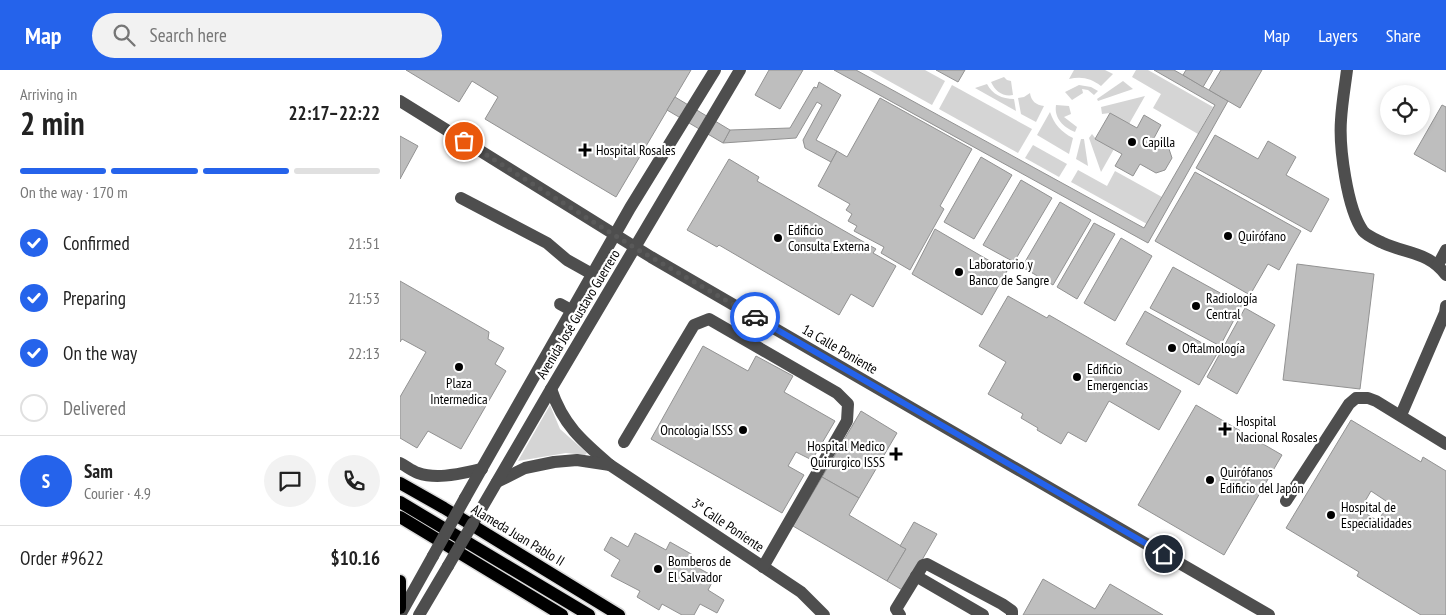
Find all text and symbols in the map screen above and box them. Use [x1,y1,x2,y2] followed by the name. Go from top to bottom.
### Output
[92,13,442,58] search box
[25,20,62,51] text: Map
[110,21,138,49] icon: search
[150,23,227,47] text: Search here
[1264,24,1290,47] text: Map
[1318,24,1358,47] text: Layers
[1386,24,1421,47] text: Share
[20,84,77,104] text: Arriving in
[1380,85,1430,135] map controls
[1380,85,1430,135] button: locate
[288,101,380,125] text: 22:17–22:22
[20,102,85,144] text: 2 min
[443,120,485,162] pin
[450,127,478,155] icon: bag
[1142,133,1175,151] place label: Capilla
[1126,136,1138,148] marker: Capilla
[596,141,676,159] place label: Hospital Rosales
[578,143,592,157] marker: Hospital Rosales
[20,182,128,202] text: On the way · 170 m
[788,221,870,255] place label: Edificio Consulta Externa
[1238,227,1286,245] place label: Quirófano
[20,229,48,257] icon: check
[1222,230,1234,242] marker: Quirófano
[63,231,130,255] text: Confirmed
[772,232,784,244] marker: Edificio Consulta Externa
[348,233,380,253] text: 21:51
[532,246,624,382] street label: Avenida José Gustavo Guerrero
[969,255,1050,289] place label: Laboratorio y Banco de Sangre
[953,266,965,278] marker: Laboratorio y Banco de Sangre
[20,284,48,312] icon: check
[63,286,126,310] text: Preparing
[348,288,380,308] text: 21:53
[1206,289,1257,323] place label: Radiología Central
[730,292,780,342] courier
[1190,300,1202,312] marker: Radiología Central
[741,303,769,331] icon: car
[799,320,881,378] street label: 1a Calle Poniente
[20,339,48,367] icon: check
[1182,339,1245,357] place label: Oftalmología
[63,341,137,365] text: On the way
[1166,342,1178,354] marker: Oftalmología
[348,343,380,363] text: 22:13
[1087,360,1148,394] place label: Edificio Emergencias
[453,361,465,373] marker: Plaza Intermedica
[1071,371,1083,383] marker: Edificio Emergencias
[430,374,488,408] place label: Plaza Intermedica
[63,396,126,420] text: Delivered
[1236,412,1318,446] place label: Hospital Nacional Rosales
[660,421,733,439] place label: Oncologia ISSS
[1218,422,1232,436] marker: Hospital Nacional Rosales
[737,424,749,436] marker: Oncologia ISSS
[807,437,885,471] place label: Hospital Medico Quirurgico ISSS
[889,447,903,461] marker: Hospital Medico Quirurgico ISSS
[264,455,316,507] button: chat
[328,455,380,507] button: phone
[84,459,113,483] text: Sam
[1220,463,1304,497] place label: Quirófanos Edificio del Japón
[42,469,50,493] text: S
[1204,474,1216,486] marker: Quirófanos Edificio del Japón
[84,483,151,503] text: Courier · 4.9
[688,494,768,556] street label: 3ª Calle Poniente
[1341,498,1412,532] place label: Hospital de Especialidades
[468,500,568,570] street label: Alameda Juan Pablo II
[1325,509,1337,521] marker: Hospital de Especialidades
[1143,533,1185,575] pin
[1150,540,1178,568] icon: home
[20,546,104,570] text: Order #9622
[331,546,380,570] text: $10.16
[668,552,731,586] place label: Bomberos de El Salvador
[652,563,664,575] marker: Bomberos de El Salvador

